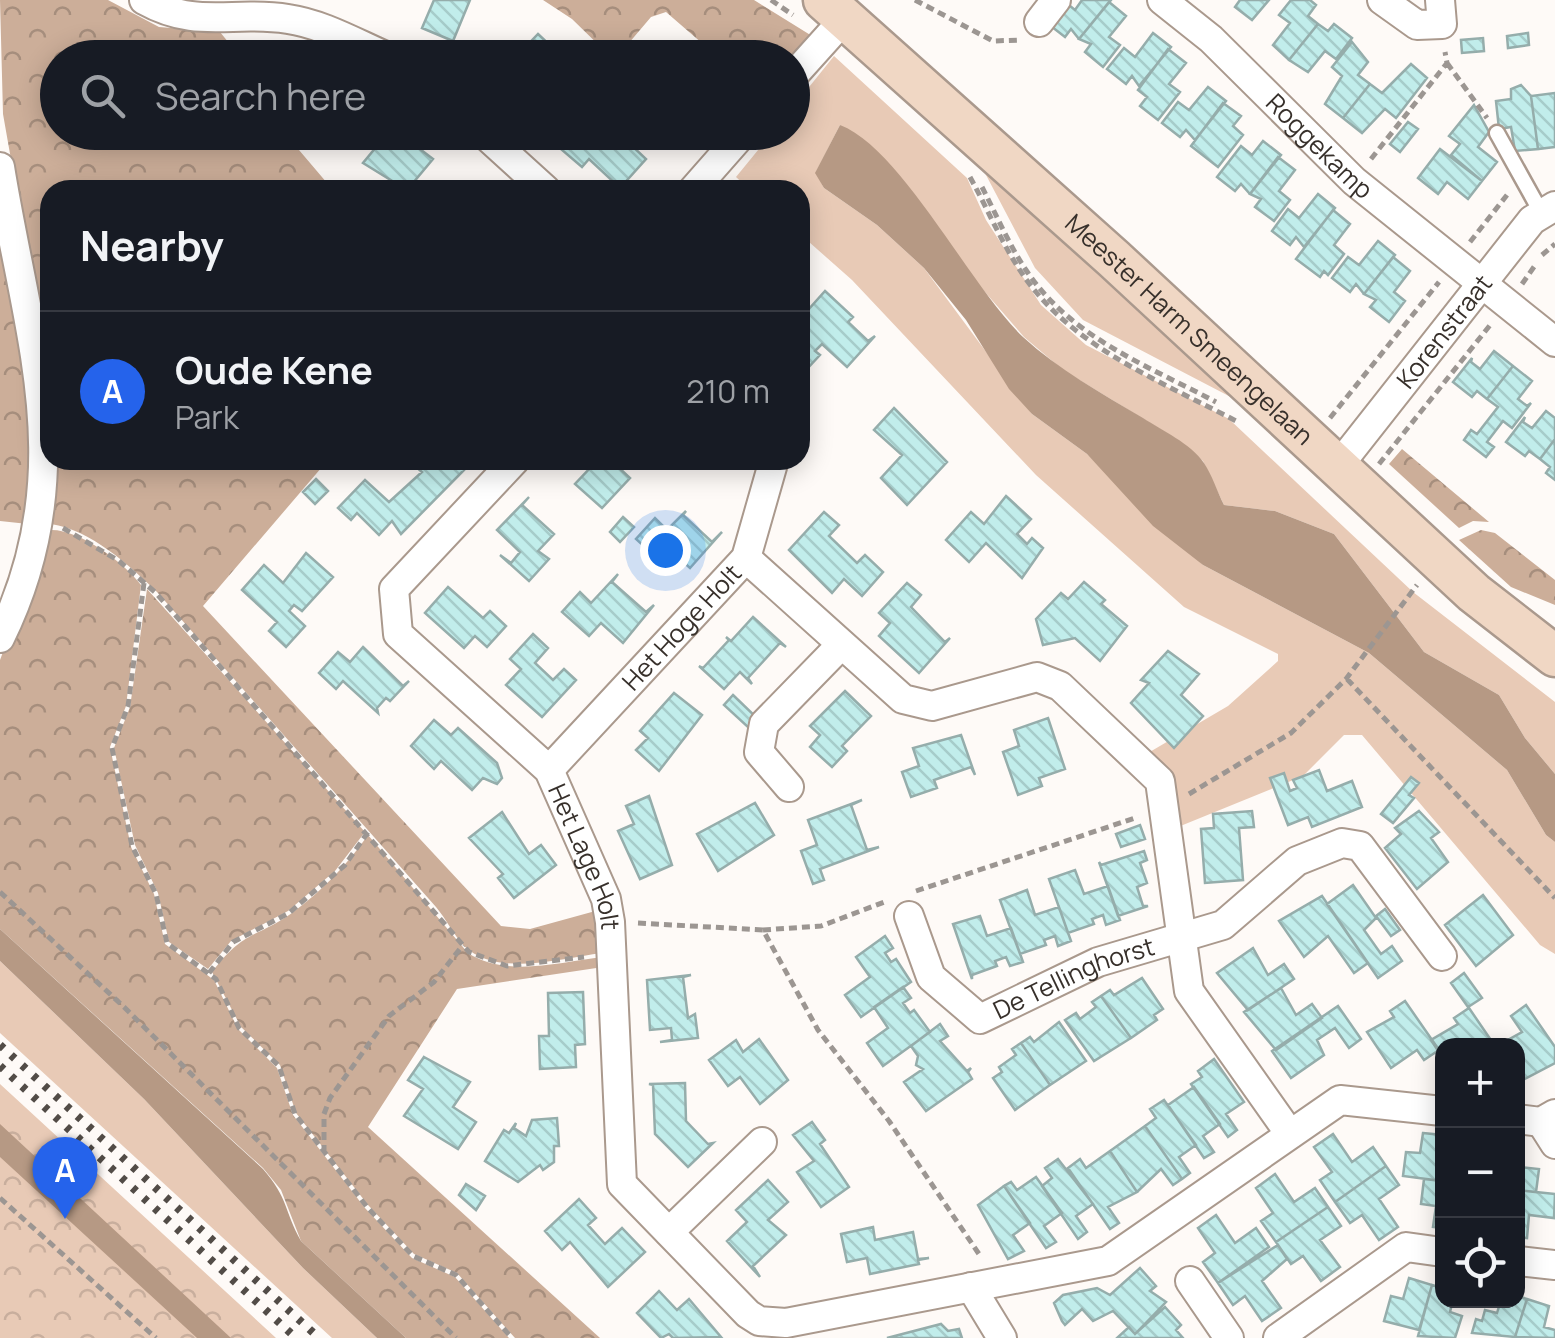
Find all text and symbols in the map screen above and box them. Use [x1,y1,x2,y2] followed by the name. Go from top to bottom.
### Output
[40,40,810,150] search box
[75,68,130,123] icon: search
[155,69,366,121] text: Search here
[1258,85,1380,206] street label: Roggekamp
[1058,206,1321,453] street label: Meester Harm Smeengelaan
[80,216,224,274] text: Nearby
[1388,267,1500,395] street label: Korenstraat
[175,343,373,395] text: Oude Kene
[102,369,123,413] text: A
[686,369,770,413] text: 210 m
[175,395,239,439] text: Park
[640,525,691,576] your location
[614,556,749,698] street label: Het Hoge Holt
[540,778,628,931] street label: Het Lage Holt
[987,928,1158,1027] street label: De Tellinghorst
[1435,1038,1525,1308] map controls
[1435,1038,1525,1128] button: +
[1435,1128,1525,1218] button: −
[32,1136,98,1219] pin: A
[1435,1218,1525,1308] button: locate

